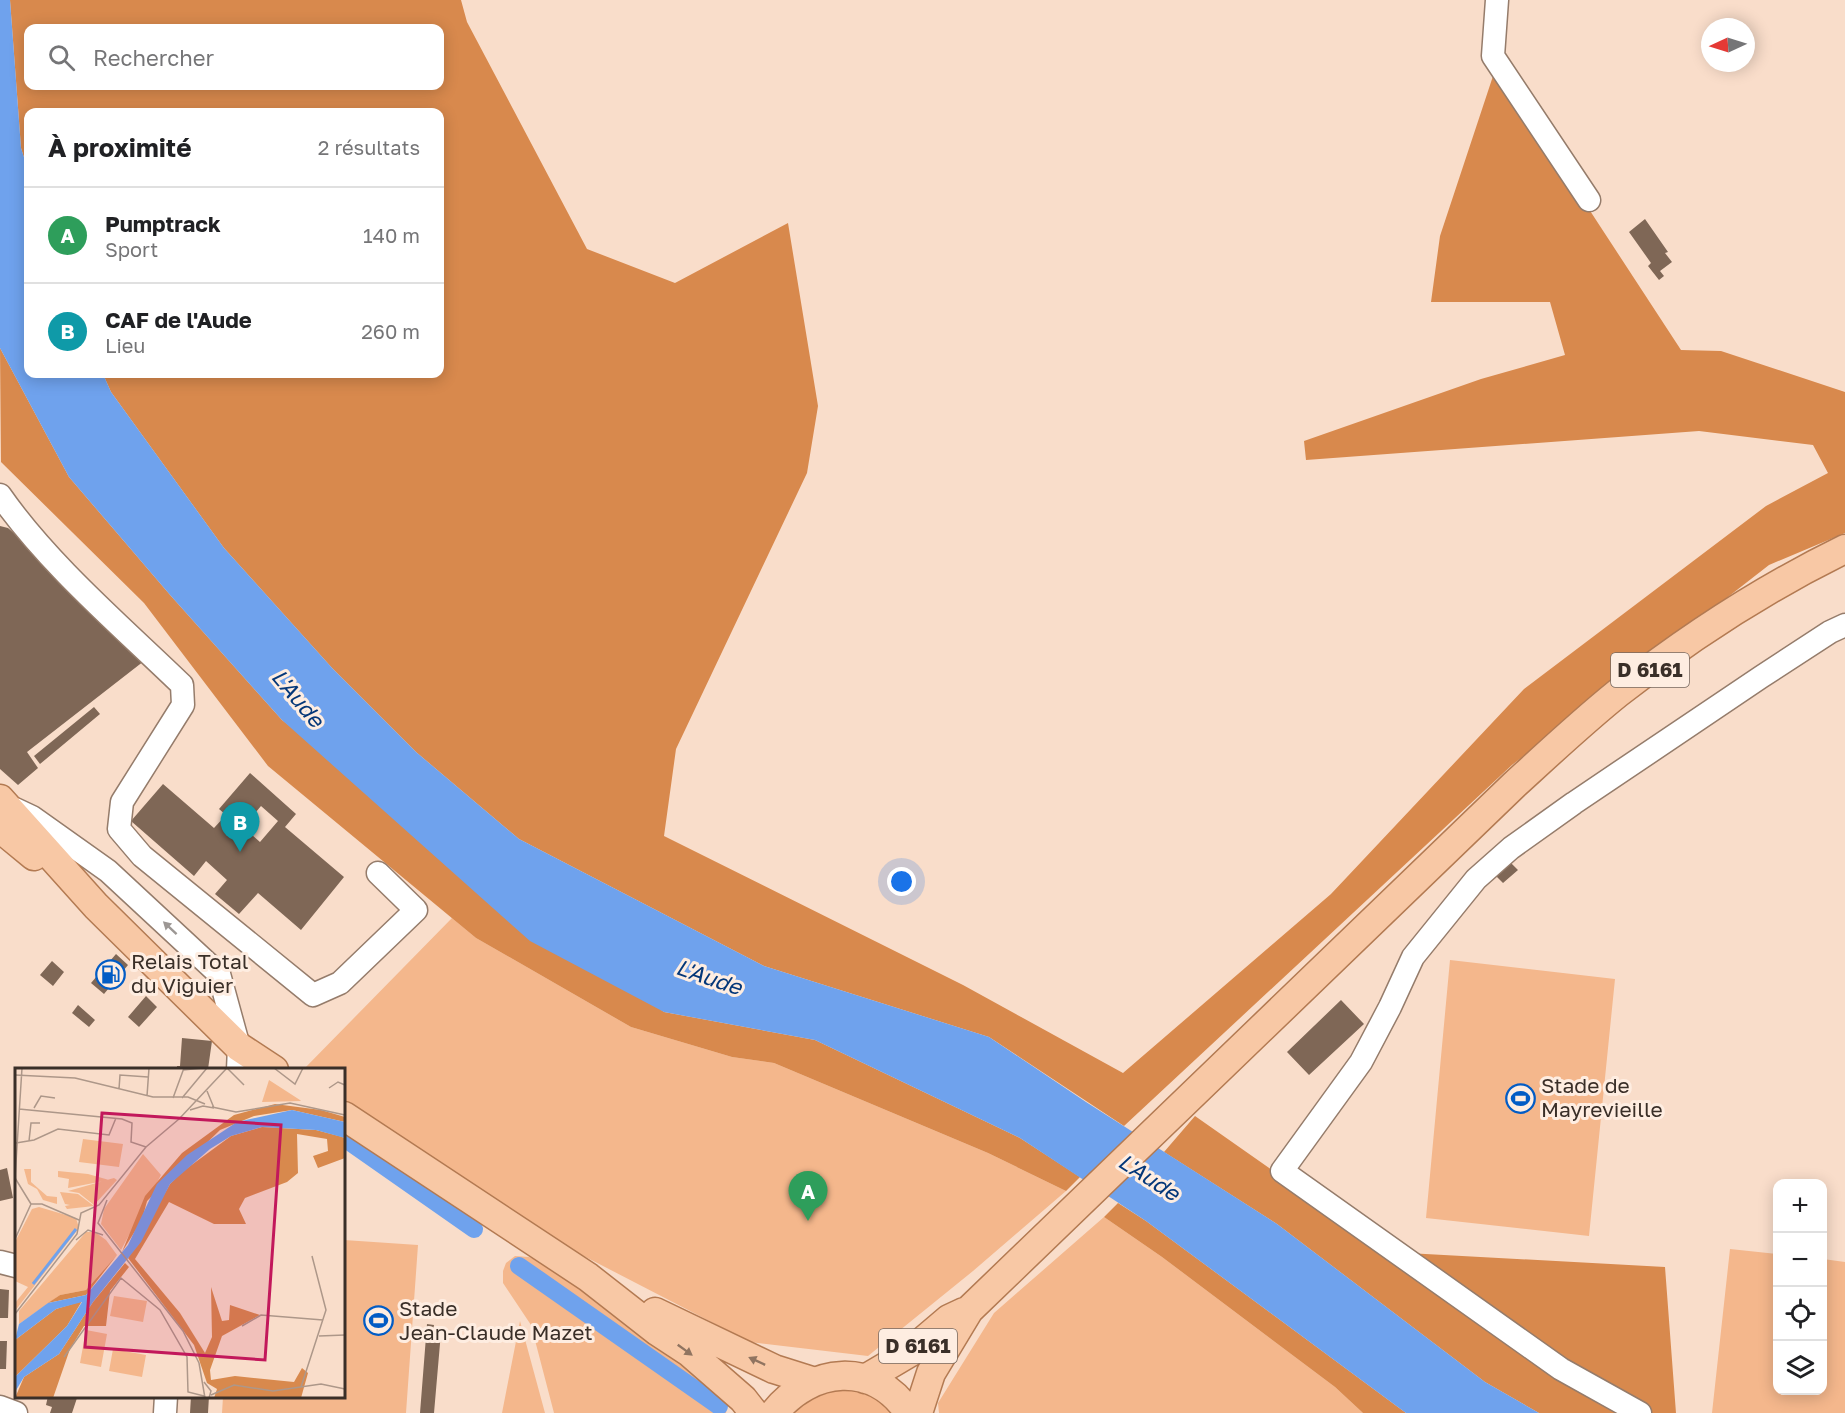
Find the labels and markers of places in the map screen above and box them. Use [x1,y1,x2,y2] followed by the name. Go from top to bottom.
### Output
[220,802,260,852] pin: B
[131,948,249,998] place label: Relais Total du Viguier
[94,958,126,990] fuel station icon: Relais Total du Viguier
[1541,1072,1663,1122] place label: Stade de Mayrevieille
[1504,1082,1536,1114] sports icon: Stade de Mayrevieille
[788,1172,828,1221] pin: A
[399,1295,593,1345] place label: Stade Jean-Claude Mazet
[362,1305,394,1337] sports icon: Stade Jean-Claude Mazet

